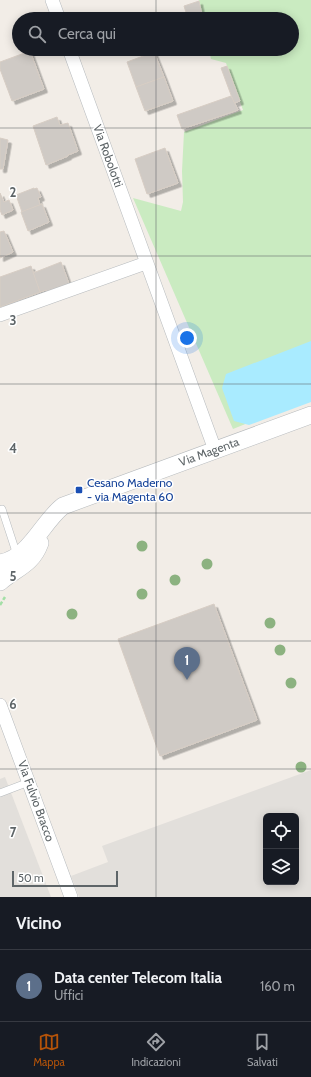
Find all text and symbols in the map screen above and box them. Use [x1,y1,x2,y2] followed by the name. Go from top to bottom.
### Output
[12,12,299,56] search box
[26,23,48,45] icon: search
[58,25,116,43] text: Cerca qui
[90,122,127,189] street label: Via Robolotti
[10,184,17,200] text: 2
[9,312,17,328] text: 3
[177,328,197,348] your location
[177,434,241,469] street label: Via Magenta
[9,440,17,456] text: 4
[87,475,174,504] place label: Cesano Maderno - via Magenta 60
[74,485,84,495] marker: Cesano Maderno - via Magenta 60
[10,568,17,584] text: 5
[174,647,200,680] pin: 1
[9,696,17,712] text: 6
[15,758,58,844] street label: Via Fulvio Bracco
[263,813,299,885] map controls
[263,813,299,849] button: locate
[10,824,17,840] text: 7
[263,849,299,885] button: layers
[12,869,118,888] scale bar
[18,871,44,885] text: 50 m
[16,913,61,933] text: Vicino
[54,969,222,987] text: Data center Telecom Italia
[27,978,31,994] text: 1
[260,978,295,994] text: 160 m
[54,987,83,1003] text: Uffici
[33,1031,65,1069] tab: Mappa
[131,1031,181,1069] tab: Indicazioni
[247,1031,278,1069] tab: Salvati

